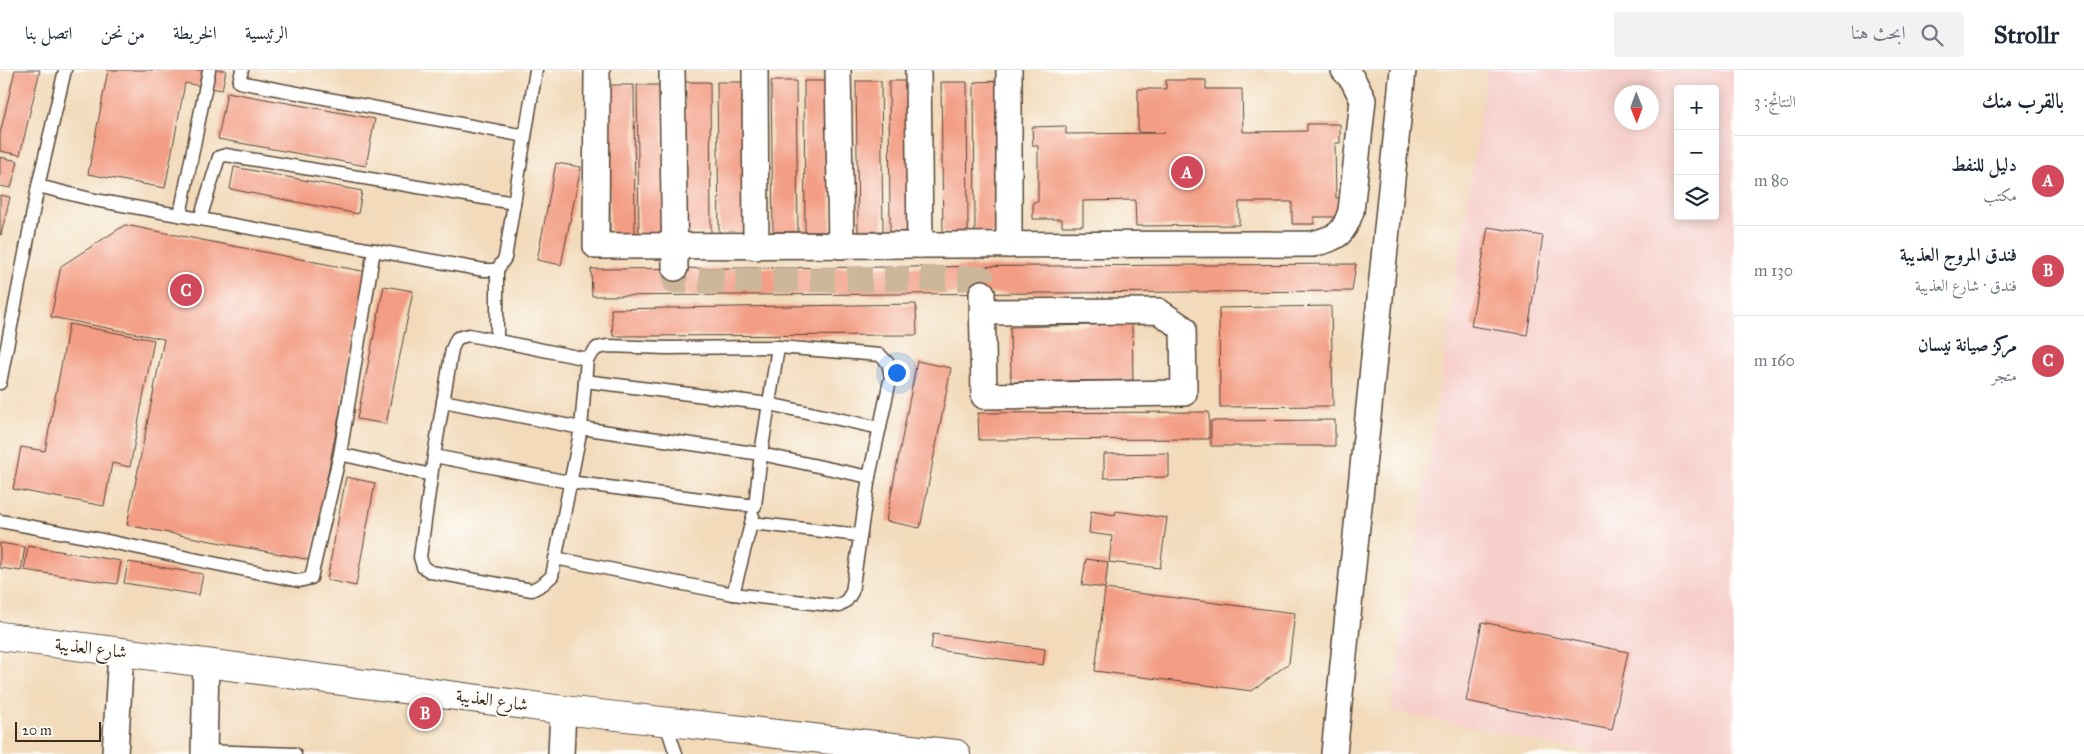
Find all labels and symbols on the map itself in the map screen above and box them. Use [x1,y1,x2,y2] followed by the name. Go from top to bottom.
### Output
[1614,85,1659,130] north arrow
[1171,153,1203,191] pin: A
[170,271,202,309] pin: C
[884,360,910,386] your location
[53,633,128,667] street label: شارع العذيبة
[454,684,529,720] street label: شارع العذيبة
[409,694,441,732] pin: B
[15,719,101,742] scale bar

